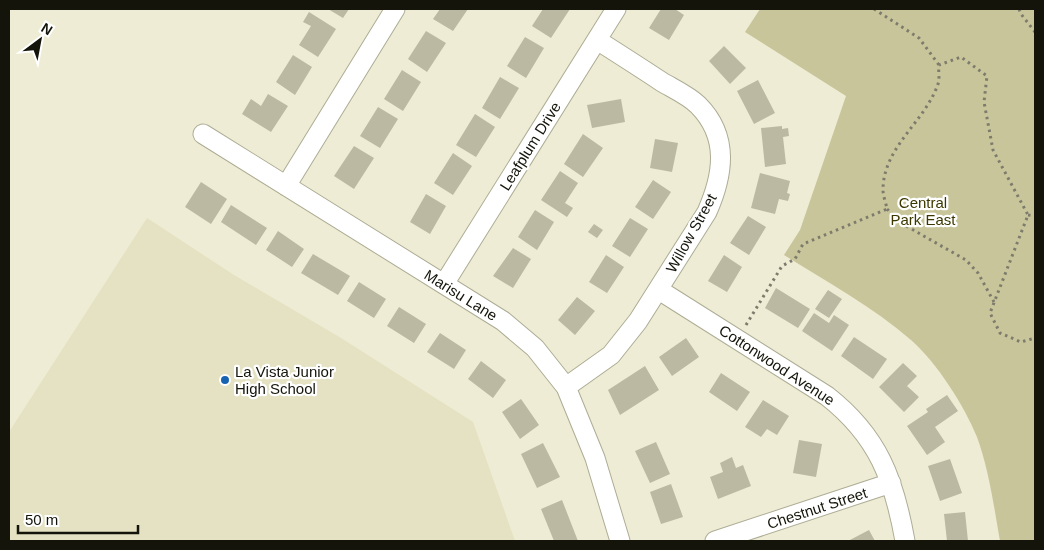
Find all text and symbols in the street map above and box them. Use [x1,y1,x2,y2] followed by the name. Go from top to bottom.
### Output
[15,15,65,65] north arrow
[38,20,55,38] text: N
[496,99,564,193] street label: Leafplum Drive
[662,190,720,275] street label: Willow Street
[890,194,956,228] park label: Central Park East
[421,266,501,324] street label: Marisu Lane
[716,321,838,409] street label: Cottonwood Avenue
[235,363,334,397] place label: La Vista Junior High School
[219,374,231,386] marker: La Vista Junior High School
[765,484,870,532] street label: Chestnut Street
[18,502,138,534] scale bar
[25,511,58,528] text: 50 m

